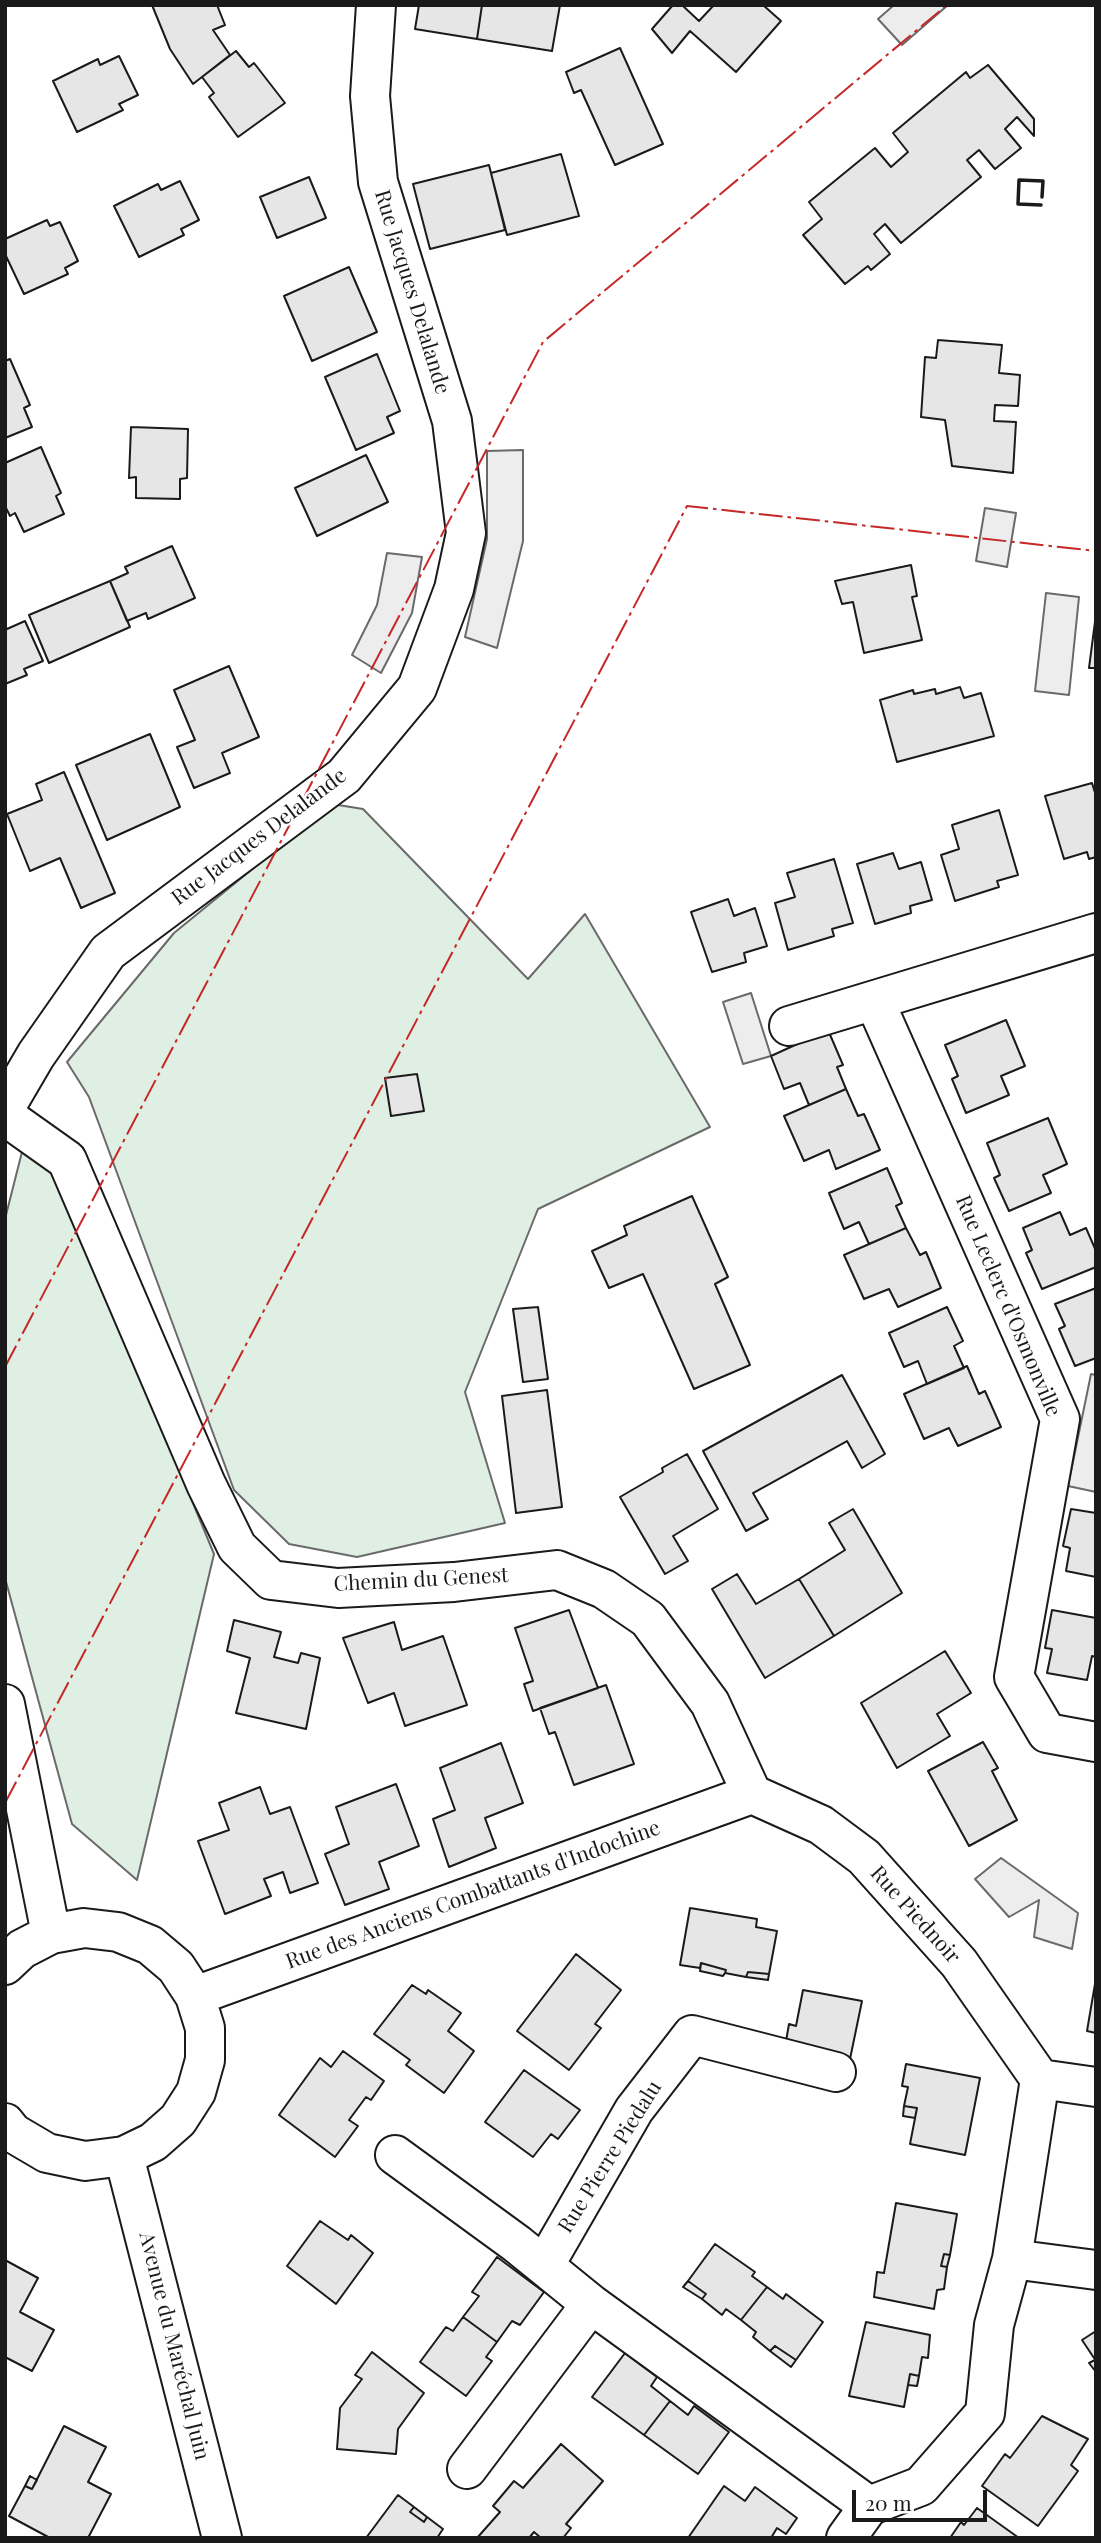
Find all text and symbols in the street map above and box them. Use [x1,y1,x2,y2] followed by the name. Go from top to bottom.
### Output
[369,187,455,397] street label: Rue Jacques Delalande
[167,763,351,911] street label: Rue Jacques Delalande
[950,1191,1066,1421] street label: Rue Leclerc d'Osmonville
[333,1563,509,1597] street label: Chemin du Genest
[282,1815,664,1975] street label: Rue des Anciens Combattants d'Indochine
[865,1861,965,1969] street label: Rue Piednoir
[553,2076,667,2238] street label: Rue Pierre Piedalu
[133,2229,215,2463] street label: Avenue du Maréchal Juin
[856,2476,991,2520] scale bar
[865,2488,912,2516] text: 20 m

